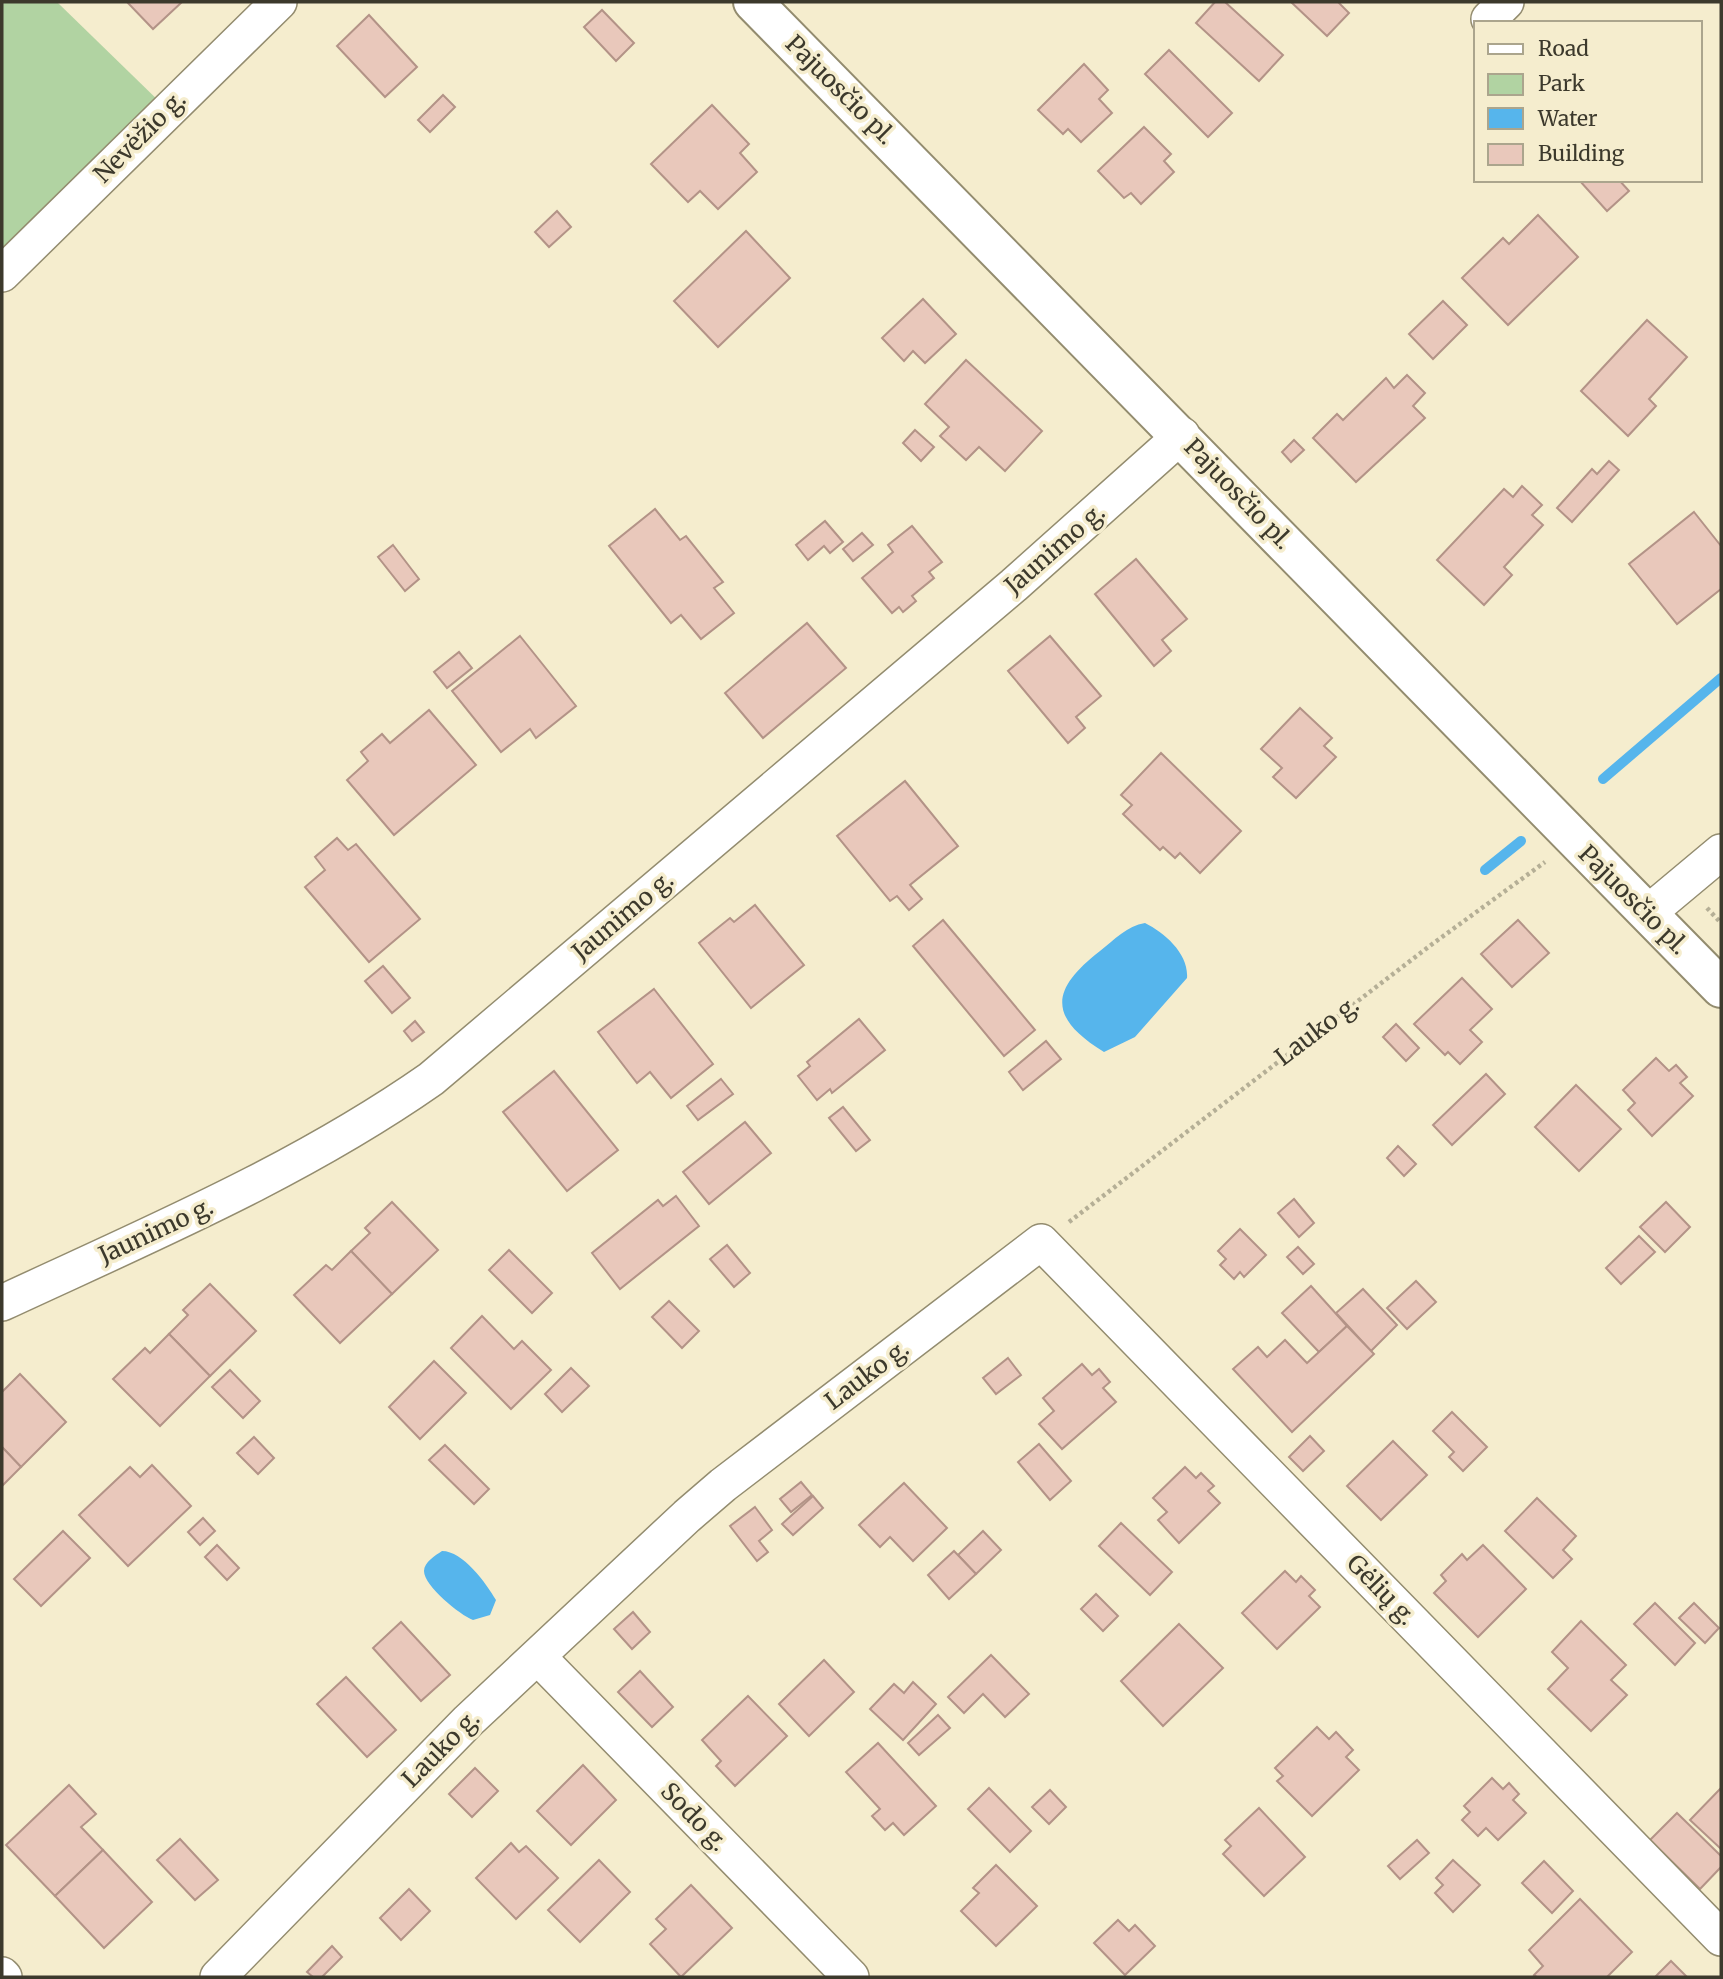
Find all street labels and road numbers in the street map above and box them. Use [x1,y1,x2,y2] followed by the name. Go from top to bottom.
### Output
[779,28,902,151] street label: Pajuosčio pl.
[87,84,192,189] street label: Nevėžio g.
[1178,432,1299,556] street label: Pajuosčio pl.
[997,497,1111,601] street label: Jaunimo g.
[1572,838,1695,961] street label: Pajuosčio pl.
[565,864,680,968] street label: Jaunimo g.
[1268,989,1365,1072] street label: Lauko g.
[93,1191,218,1271] street label: Jaunimo g.
[818,1333,915,1416] street label: Lauko g.
[1340,1548,1423,1631] street label: Gėlių g.
[395,1703,486,1794] street label: Lauko g.
[654,1776,735,1857] street label: Sodo g.

